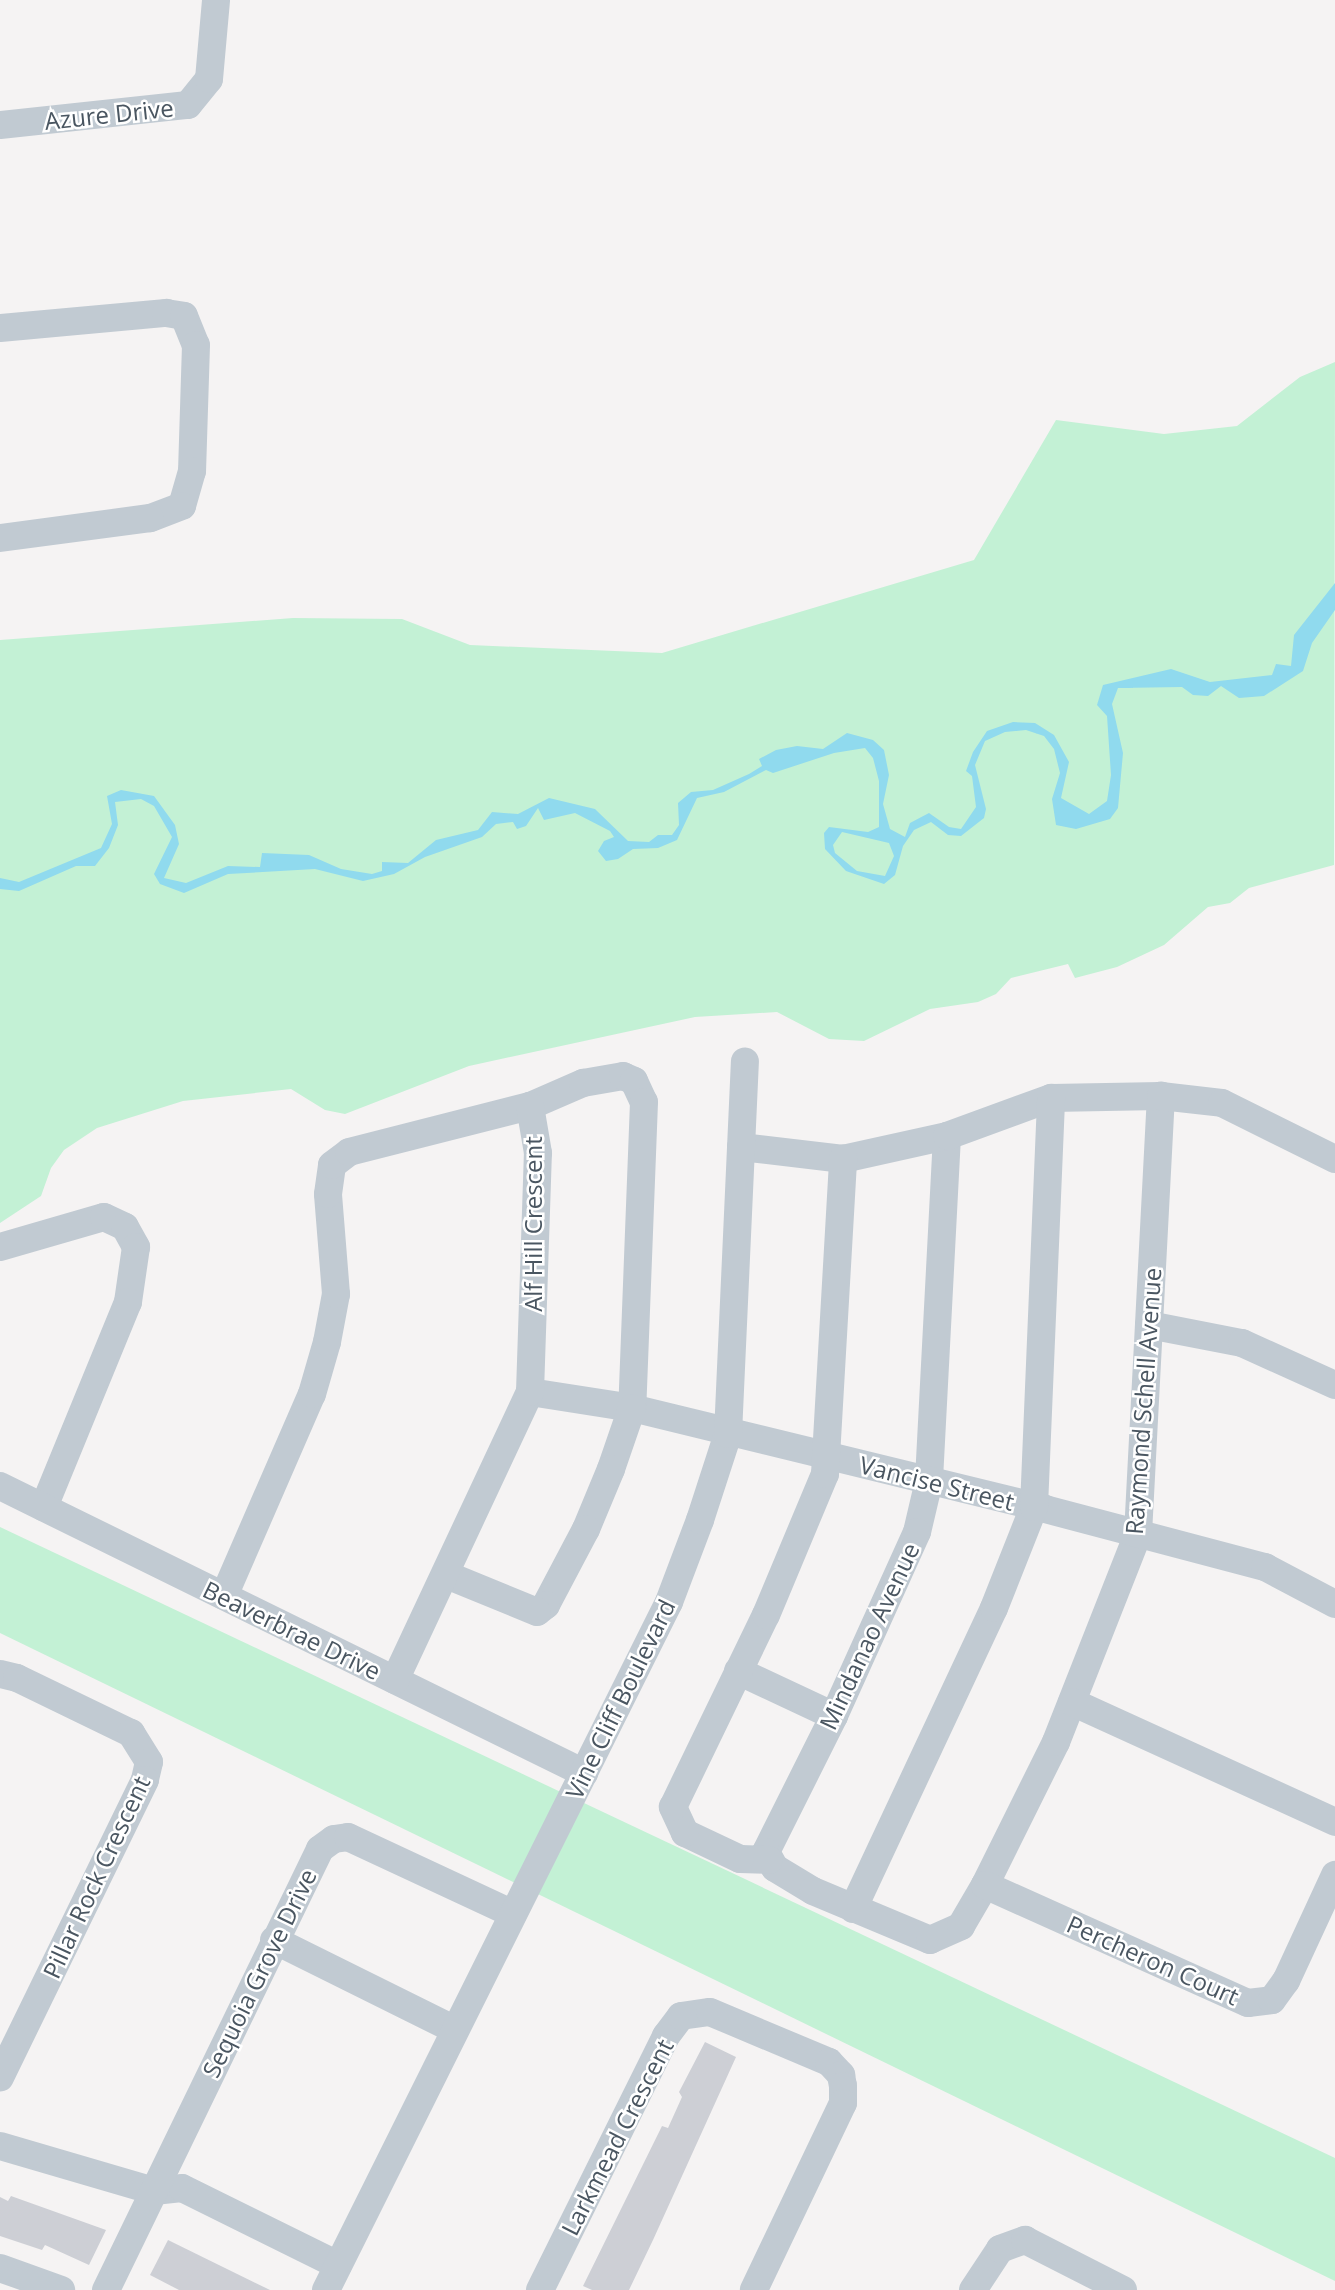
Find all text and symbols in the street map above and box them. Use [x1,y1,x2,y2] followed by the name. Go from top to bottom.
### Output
[43,93,175,135] street label: Azure Drive
[519,1136,547,1312] street label: Alf Hill Crescent
[1119,1267,1167,1535] street label: Raymond Schell Avenue
[857,1450,1017,1516] street label: Vancise Street
[813,1538,925,1734] street label: Mindanao Avenue
[199,1575,385,1685] street label: Beaverbrae Drive
[559,1595,681,1803] street label: Vine Cliff Boulevard
[37,1771,155,1983] street label: Pillar Rock Crescent
[196,1864,322,2082] street label: Sequoia Grove Drive
[1063,1909,1243,2011] street label: Percheron Court
[555,2034,679,2240] street label: Larkmead Crescent

